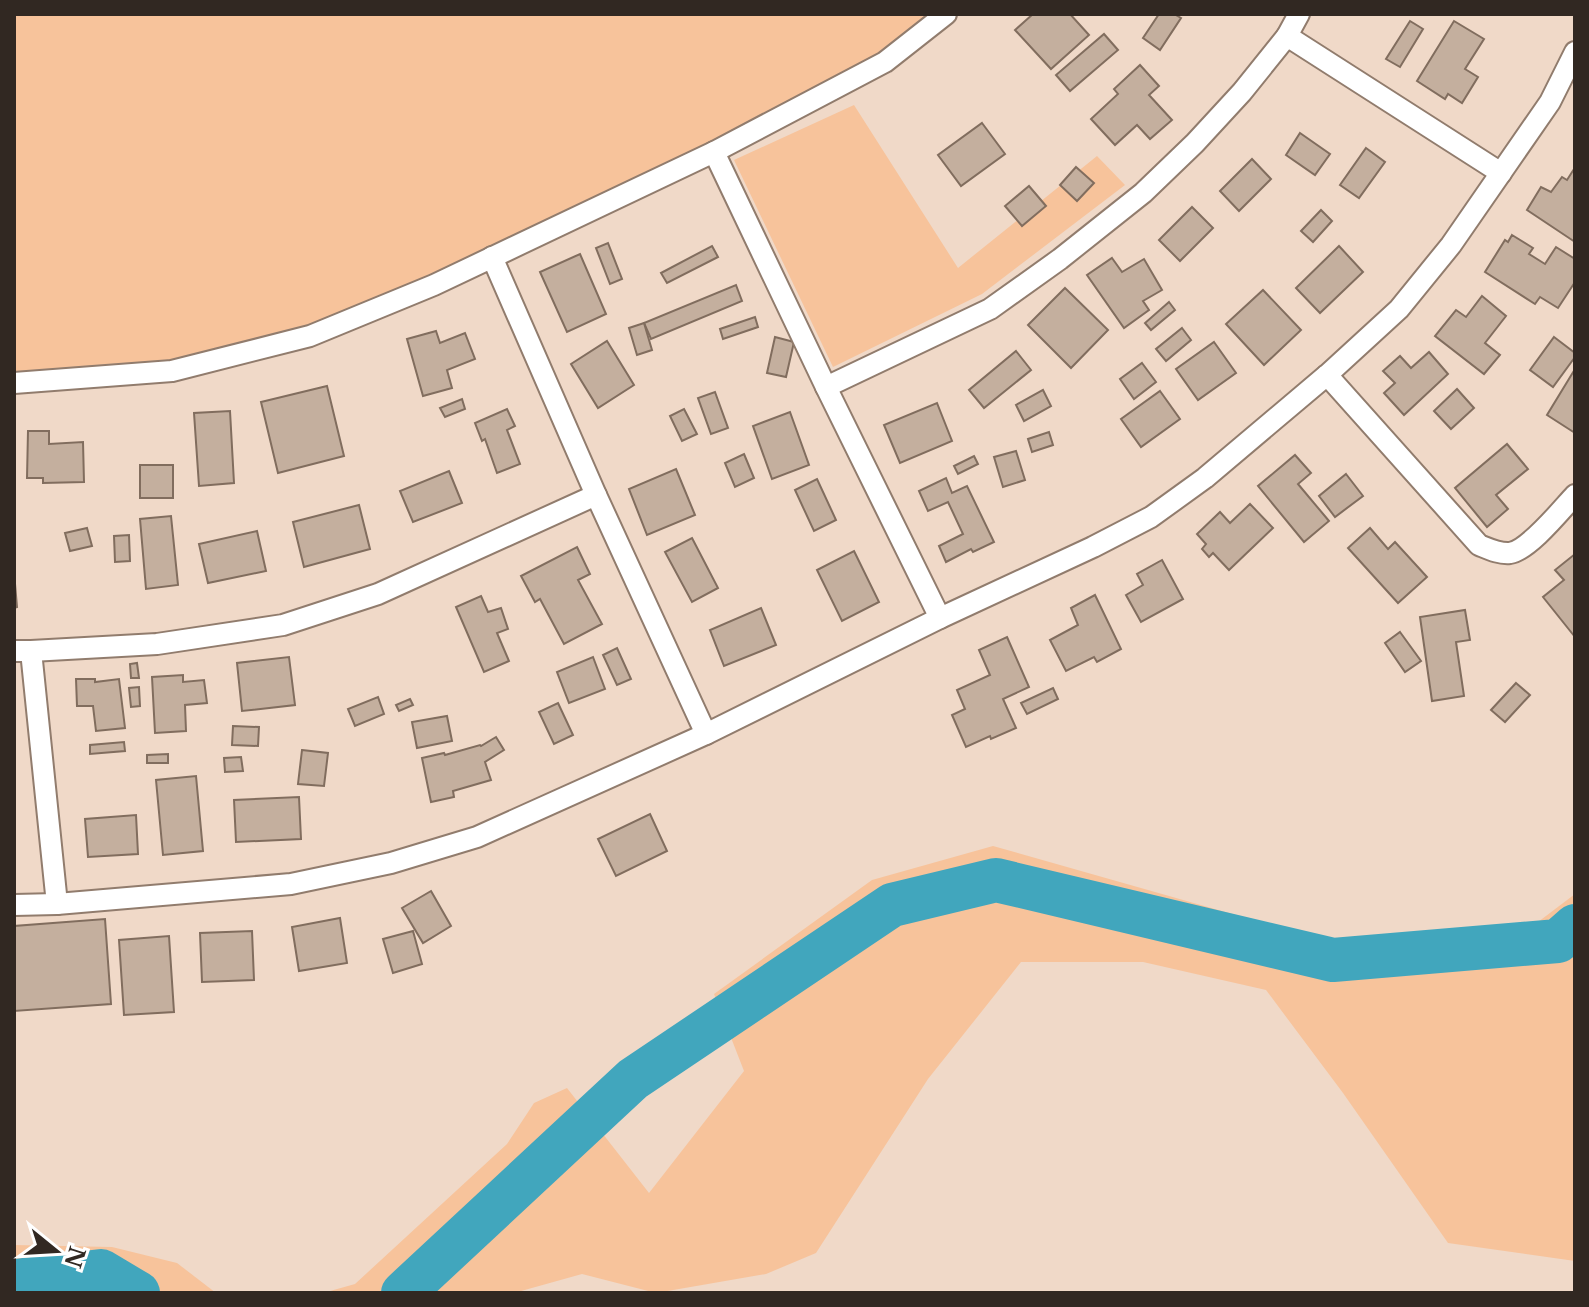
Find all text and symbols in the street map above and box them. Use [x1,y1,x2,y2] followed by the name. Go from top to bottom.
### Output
[16,1211,96,1291] north arrow
[58,1243,91,1271] text: N

